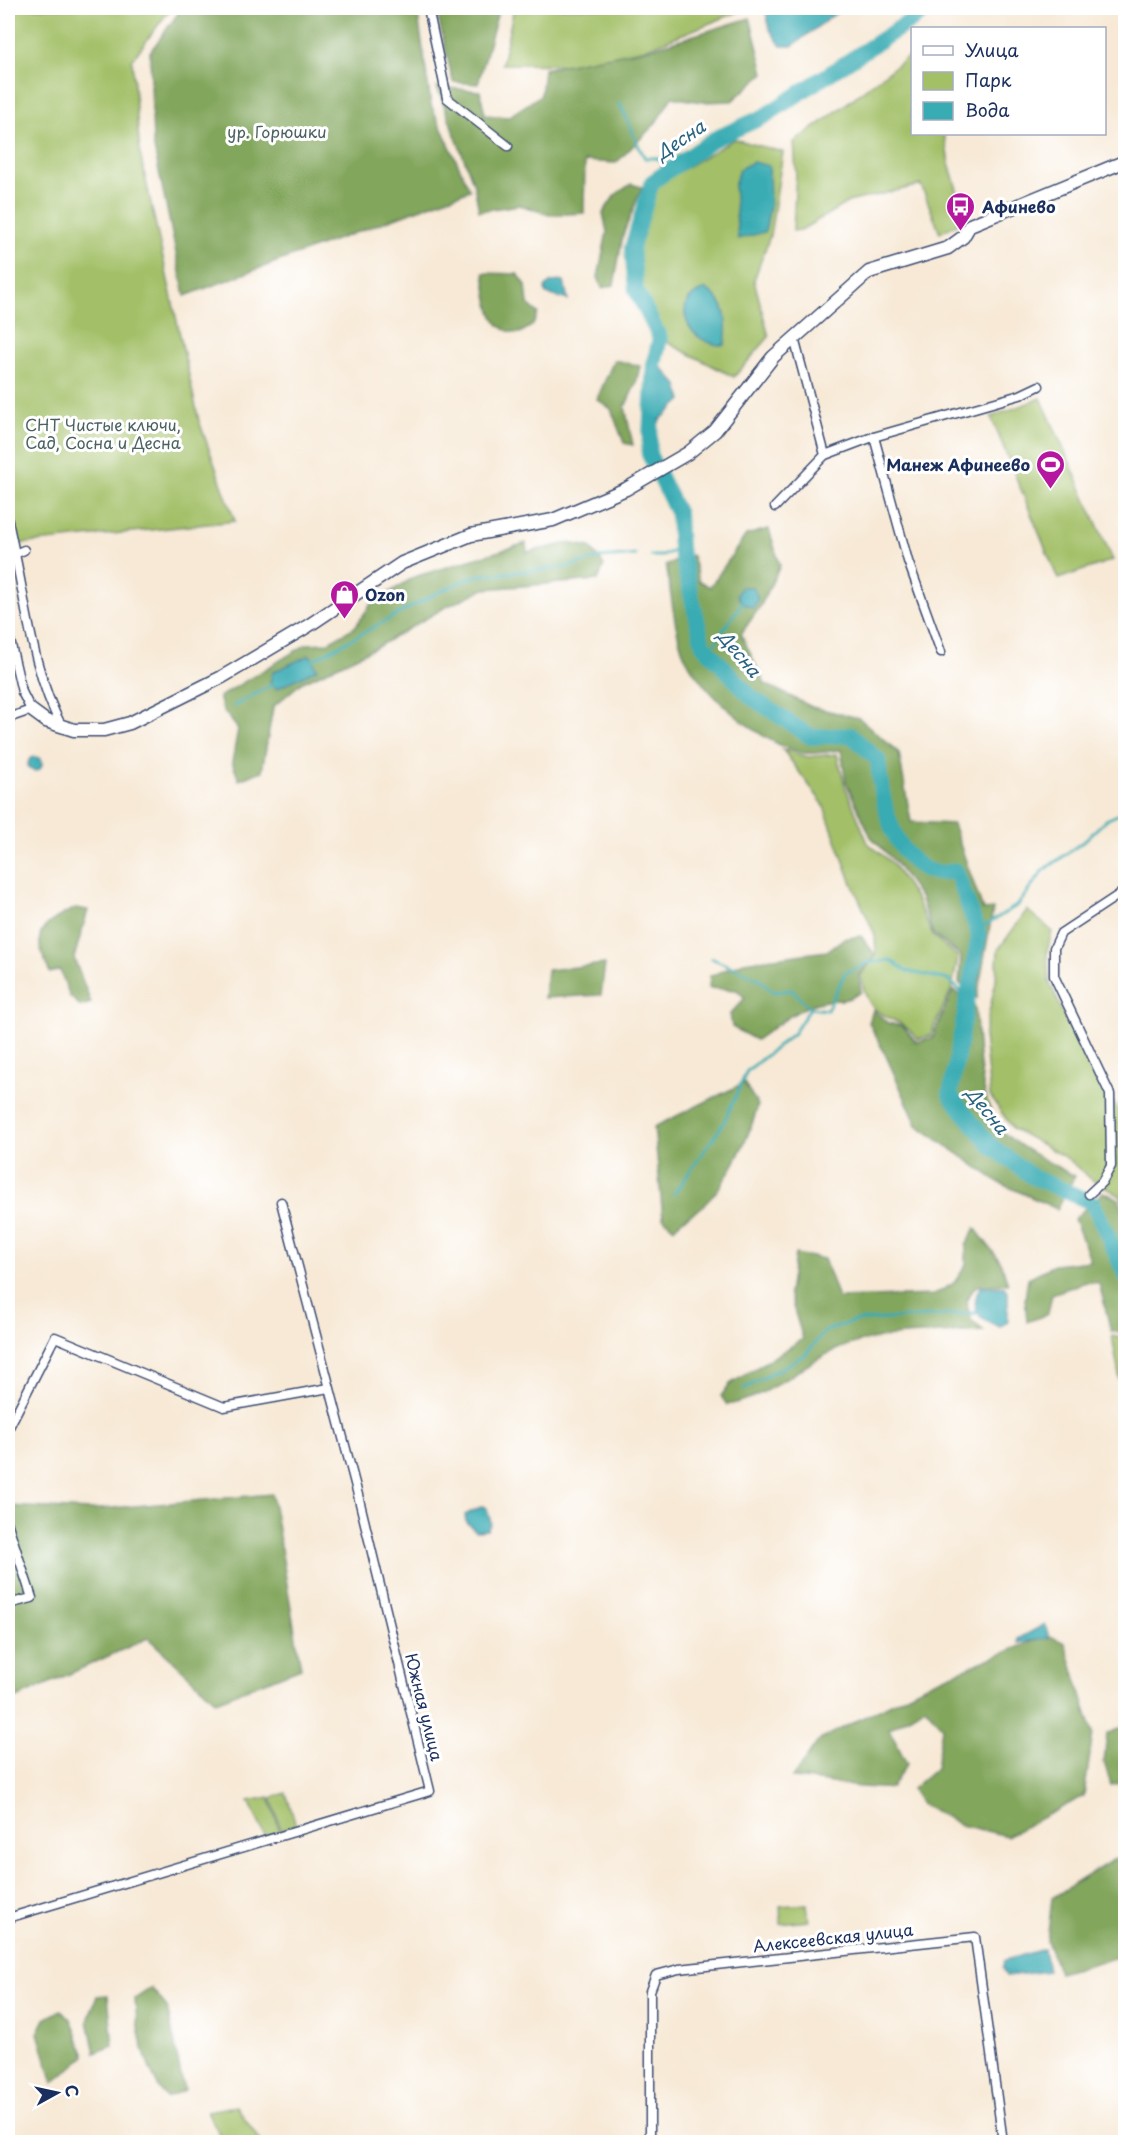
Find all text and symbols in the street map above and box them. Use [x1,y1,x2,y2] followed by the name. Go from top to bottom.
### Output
[911,27,1106,135] legend
[965,36,1019,63] text: Улица
[965,66,1012,93] text: Парк
[965,96,1010,123] text: Вода
[648,112,711,166] water label: Десна
[227,119,327,143] park label: ур. Горюшки
[945,190,977,232] bus stop icon: Афинево
[981,194,1056,218] place label: Афинево
[25,412,181,454] park label: СНТ Чистые ключи, Сад, Сосна и Десна
[1035,448,1067,490] sports icon: Манеж Афинеево
[886,452,1030,476] place label: Манеж Афинеево
[328,578,360,620] shop icon: Ozon
[365,582,405,606] place label: Ozon
[711,622,768,683] water label: Десна
[959,1079,1016,1140] water label: Десна
[400,1651,450,1763] street label: Южная улица
[752,1917,914,1957] street label: Алексеевская улица
[27,2063,87,2123] north arrow
[60,2083,86,2098] text: С

